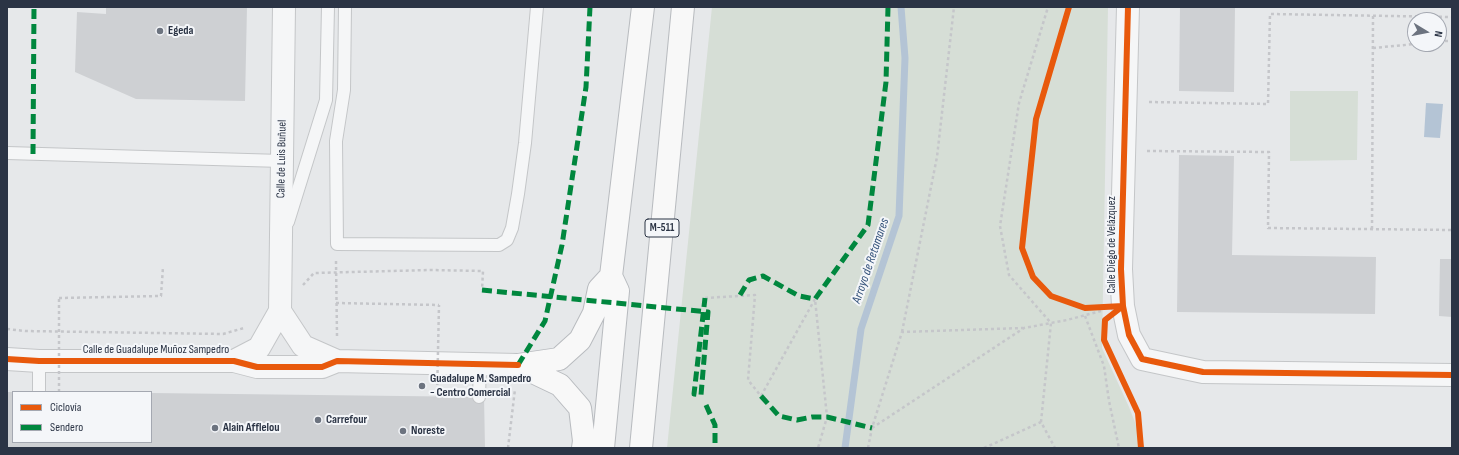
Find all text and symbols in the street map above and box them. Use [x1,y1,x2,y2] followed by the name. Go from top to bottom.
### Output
[1407,12,1447,52] north arrow
[168,24,193,38] place label: Egeda
[155,26,165,36] marker: Egeda
[1431,30,1445,38] text: N
[274,120,290,198] street label: Calle de Luis Buñuel
[1105,196,1119,294] street label: Calle Diego de Velázquez
[849,216,893,306] water label: Arroyo de Retamares
[645,219,679,237] road number: M-511
[83,343,229,357] street label: Calle de Guadalupe Muñoz Sampedro
[430,372,531,400] place label: Guadalupe M. Sampedro - Centro Comercial
[417,381,427,391] marker: Guadalupe M. Sampedro - Centro Comercial
[12,391,152,443] legend
[50,400,81,415] text: Ciclovía
[326,413,367,427] place label: Carrefour
[313,415,323,425] marker: Carrefour
[50,420,83,435] text: Sendero
[223,421,280,435] place label: Alain Afflelou
[210,423,220,433] marker: Alain Afflelou
[411,424,445,438] place label: Noreste
[398,426,408,436] marker: Noreste

